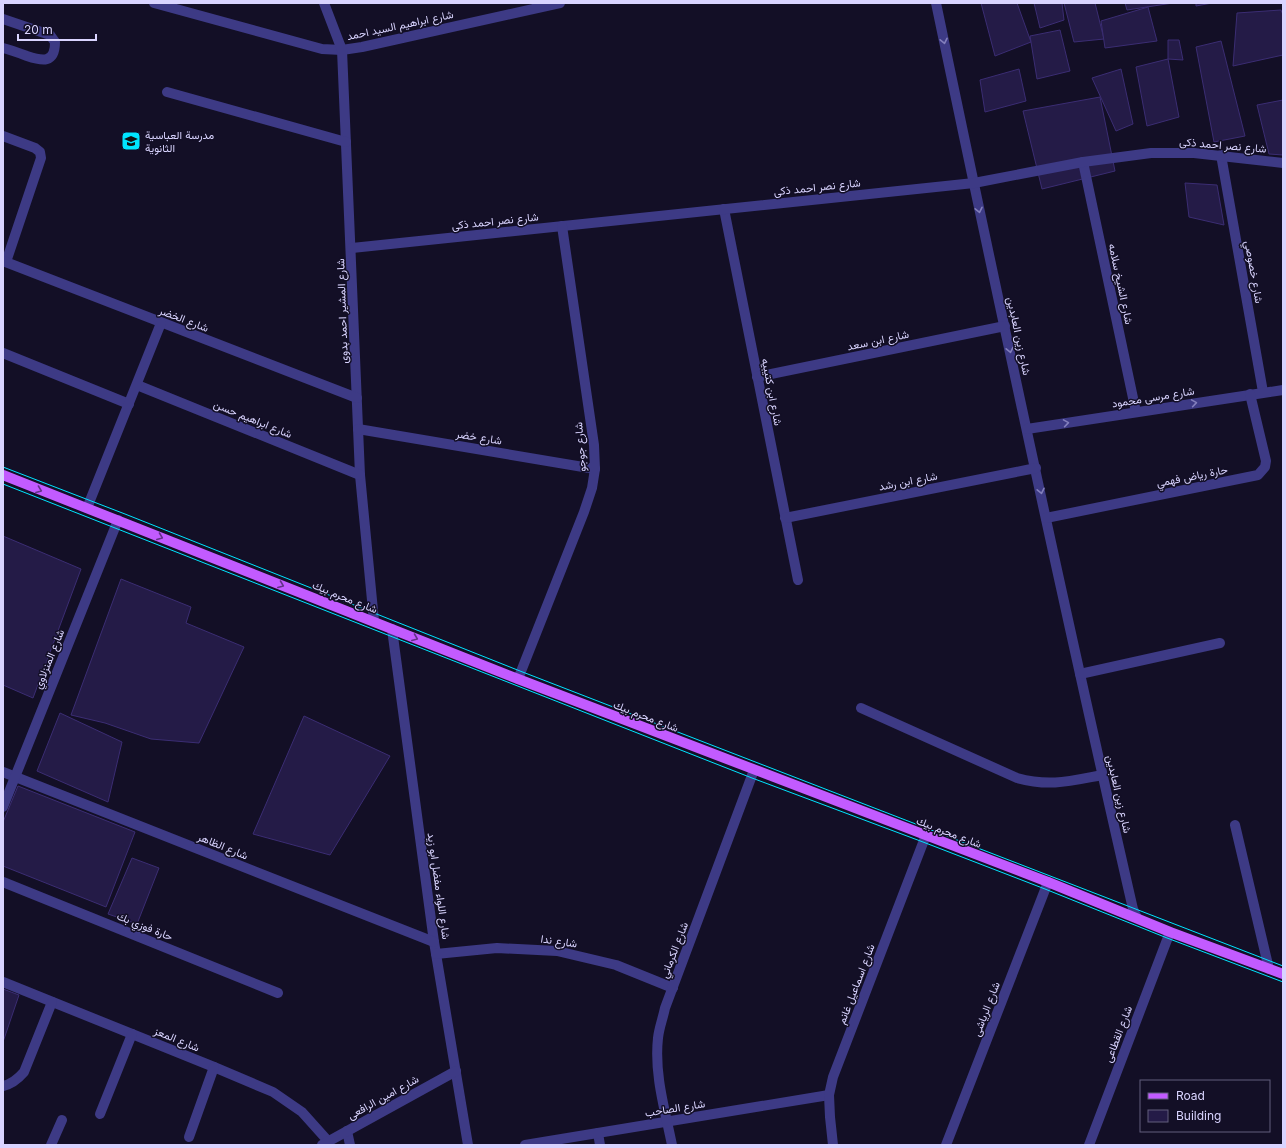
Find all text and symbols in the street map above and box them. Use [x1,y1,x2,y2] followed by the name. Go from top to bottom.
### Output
[345,7,455,44] street label: شارع ابراهيم السيد احمد
[18,16,96,42] scale bar
[24,22,53,37] text: 20 m
[940,38,948,44] one-way arrow
[145,128,214,155] place label: مدرسة العباسية الثانوية
[120,130,142,152] school or university icon: مدرسة العباسية الثانوية
[1179,134,1268,157] street label: شارع نصر احمد ذكى
[773,175,862,200] street label: شارع نصر احمد ذكى
[975,206,983,213] one-way arrow
[451,209,540,234] street label: شارع نصر احمد ذكى
[1239,240,1266,305] street label: شارع خصوصي
[1105,242,1136,326] street label: شارع الشيخ سلامه
[333,258,352,364] street label: شارع المشير احمد بدوى
[1003,296,1034,377] street label: شارع زين العابدين
[156,303,211,336] street label: شارع الخضر
[846,327,911,354] street label: شارع ابن سعد
[1006,347,1014,353] one-way arrow
[758,357,785,427] street label: شارع ابن كتيبيه
[1111,384,1196,411] street label: شارع مرسى محمود
[211,397,295,442] street label: شارع ابراهيم حسن
[1191,399,1197,408] one-way arrow
[1063,419,1069,428] one-way arrow
[571,421,590,472] street label: شارع جوجو
[454,426,503,449] street label: شارع خضر
[1155,462,1229,493] street label: حارة رياض فهمي
[877,468,939,495] street label: شارع ابن رشد
[36,485,43,493] one-way arrow
[1036,488,1044,494] one-way arrow
[157,532,164,540] one-way arrow
[310,578,380,617] street label: شارع محرم بيك
[278,580,285,588] one-way arrow
[31,627,70,692] street label: شارع المنزلاوي
[412,633,419,641] one-way arrow
[611,697,681,736] street label: شارع محرم بيك
[1102,754,1135,835] street label: شارع زين العابدين
[914,813,984,852] street label: شارع محرم بيك
[194,829,251,863] street label: شارع الظاهر
[424,832,453,941] street label: شارع اللواء مفضل ابو زيد
[114,908,175,946] street label: حارة فوزي بك
[657,920,694,981] street label: شارع الكرماني
[540,932,578,952] street label: شارع ندا
[834,942,879,1027] street label: شارع اسماعيل غانم
[969,979,1004,1039] street label: شارع الرياشى
[1101,1003,1136,1065] street label: شارع القطاعى
[151,1023,202,1055] street label: شارع المعز
[345,1072,422,1123] street label: شارع امين الرافعى
[1140,1080,1270,1132] legend
[1176,1088,1205,1103] text: Road
[644,1096,707,1121] street label: شارع الصاحب
[1176,1108,1221,1123] text: Building

